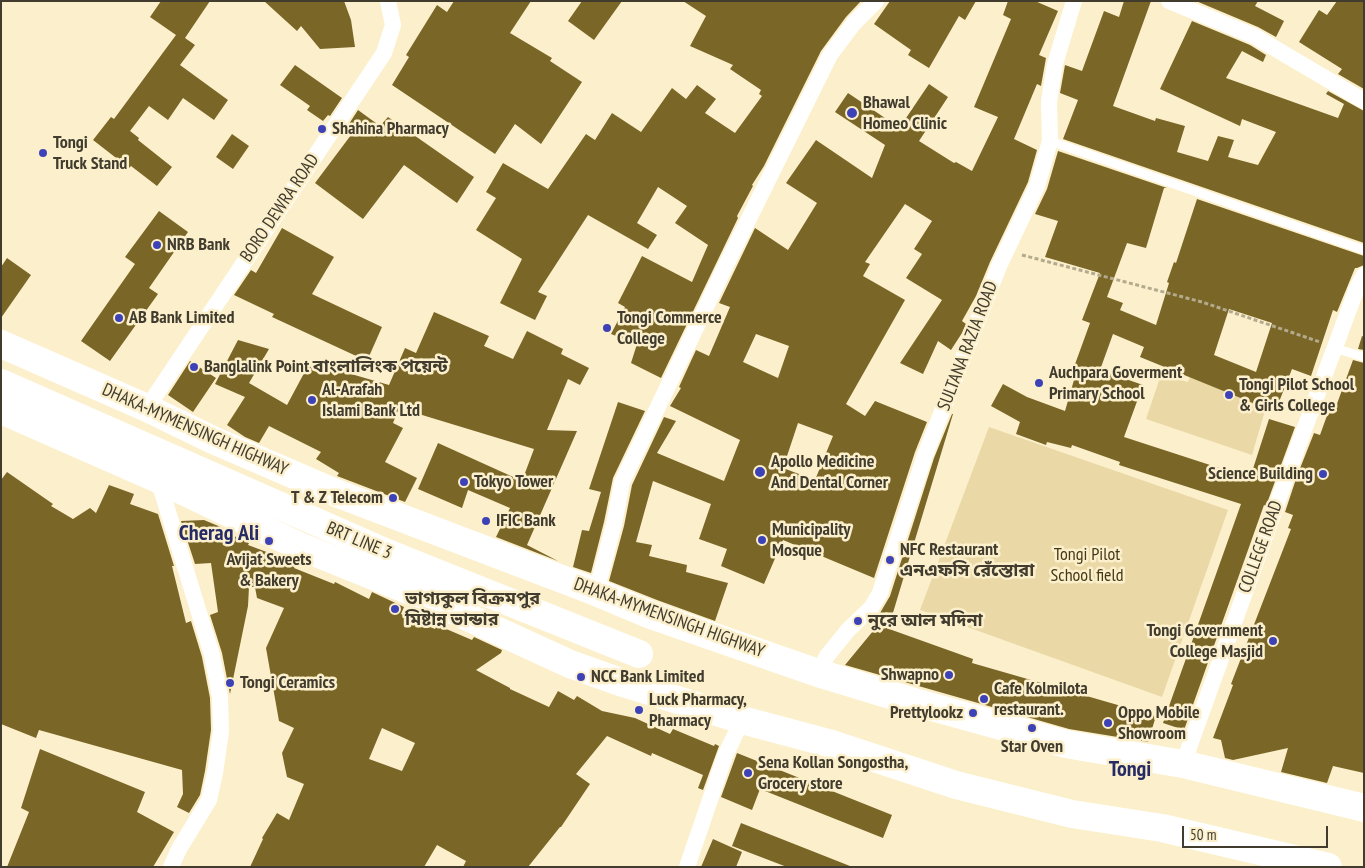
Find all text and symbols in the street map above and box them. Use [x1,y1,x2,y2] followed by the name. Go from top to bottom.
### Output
[863,92,947,134] place label: Bhawal Homeo Clinic
[845,106,859,120] marker: Bhawal Homeo Clinic
[332,118,449,140] place label: Shahina Pharmacy
[316,123,328,135] marker: Shahina Pharmacy
[53,132,127,174] place label: Tongi Truck Stand
[37,147,49,159] marker: Tongi Truck Stand
[236,150,324,266] street label: BORO DEWRA ROAD
[167,234,230,256] place label: NRB Bank
[151,239,163,251] marker: NRB Bank
[933,278,1003,414] street label: SULTANA RAZIA ROAD
[129,307,235,329] place label: AB Bank Limited
[617,307,722,350] place label: Tongi Commerce College
[113,312,125,324] marker: AB Bank Limited
[601,322,613,334] marker: Tongi Commerce College
[204,356,448,378] place label: Banglalink Point বাংলালিংক পয়েন্ট
[188,361,200,373] marker: Banglalink Point বাংলালিংক পয়েন্ট
[1049,362,1182,404] place label: Auchpara Goverment Primary School
[1239,374,1354,416] place label: Tongi Pilot School & Girls College
[1033,377,1045,389] marker: Auchpara Goverment Primary School
[99,379,291,481] street label: DHAKA-MYMENSINGH HIGHWAY
[322,379,420,422] place label: Al-Arafah Islami Bank Ltd
[1223,389,1235,401] marker: Tongi Pilot School & Girls College
[306,394,318,406] marker: Al-Arafah Islami Bank Ltd
[771,451,888,494] place label: Apollo Medicine And Dental Corner
[1208,463,1313,485] place label: Science Building
[753,465,767,479] marker: Apollo Medicine And Dental Corner
[1317,468,1329,480] marker: Science Building
[474,471,553,493] place label: Tokyo Tower
[458,476,470,488] marker: Tokyo Tower
[291,487,383,509] place label: T & Z Telecom
[387,492,399,504] marker: T & Z Telecom
[1234,498,1288,596] street label: COLLEGE ROAD
[496,510,556,532] place label: IFIC Bank
[480,515,492,527] marker: IFIC Bank
[323,518,395,564] street label: BRT LINE 3
[772,519,850,562] place label: Municipality Mosque
[179,521,259,547] district label: Cherag Ali
[756,534,768,546] marker: Municipality Mosque
[263,535,275,547] marker: Avijat Sweets & Bakery
[900,539,1034,582] place label: NFC Restaurant এনএফসি রেঁস্তোরা
[1051,544,1123,586] park label: Tongi Pilot School field
[226,549,312,592] place label: Avijat Sweets & Bakery
[884,554,896,566] marker: NFC Restaurant এনএফসি রেঁস্তোরা
[571,573,767,663] street label: DHAKA-MYMENSINGH HIGHWAY
[405,588,540,630] place label: ভাগ্যকুল বিক্রমপুর মিষ্টান্ন ভান্ডার
[389,603,401,615] marker: ভাগ্যকুল বিক্রমপুর মিষ্টান্ন ভান্ডার
[868,610,983,632] place label: নুরে আল মদিনা
[852,615,864,627] marker: নুরে আল মদিনা
[1147,620,1263,662] place label: Tongi Government College Masjid
[1267,635,1279,647] marker: Tongi Government College Masjid
[881,664,939,686] place label: Shwapno
[591,666,704,688] place label: NCC Bank Limited
[943,669,955,681] marker: Shwapno
[575,671,587,683] marker: NCC Bank Limited
[240,672,335,694] place label: Tongi Ceramics
[224,677,236,689] marker: Tongi Ceramics
[994,678,1088,721] place label: Cafe Kolmilota restaurant.
[649,689,747,732] place label: Luck Pharmacy, Pharmacy
[978,693,990,705] marker: Cafe Kolmilota restaurant.
[890,702,963,724] place label: Prettylookz
[1118,702,1200,744] place label: Oppo Mobile Showroom
[633,704,645,716] marker: Luck Pharmacy, Pharmacy
[967,707,979,719] marker: Prettylookz
[1102,717,1114,729] marker: Oppo Mobile Showroom
[1026,722,1038,734] marker: Star Oven
[1001,736,1063,758] place label: Star Oven
[758,752,908,794] place label: Sena Kollan Songostha, Grocery store
[1109,757,1151,783] district label: Tongi
[742,767,754,779] marker: Sena Kollan Songostha, Grocery store
[1185,816,1331,848] scale bar
[1190,825,1216,844] text: 50 m

